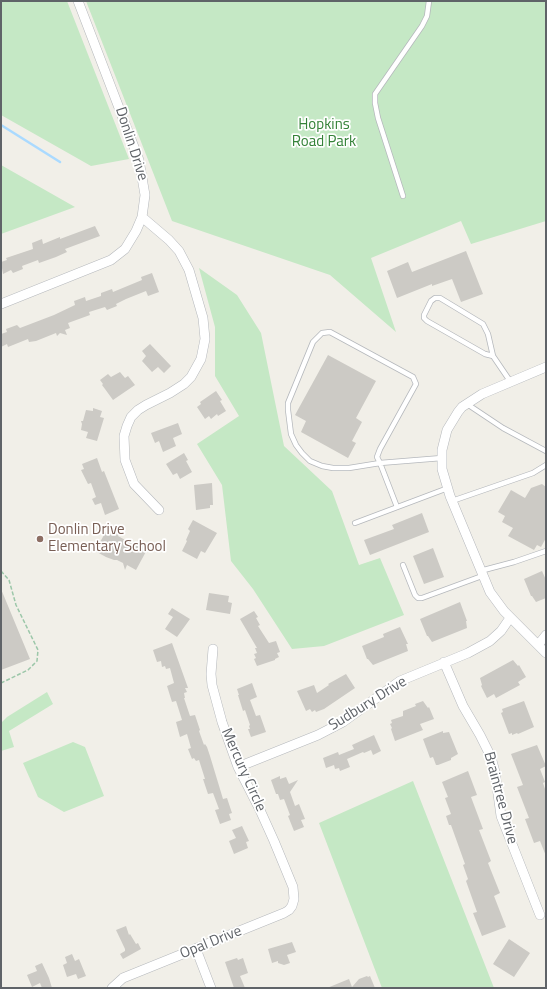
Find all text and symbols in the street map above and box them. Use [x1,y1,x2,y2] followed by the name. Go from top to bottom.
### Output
[111,105,151,183] street label: Donlin Drive
[292,116,356,151] park label: Hopkins Road Park
[48,521,166,556] place label: Donlin Drive Elementary School
[35,534,45,544] marker: Donlin Drive Elementary School
[326,673,410,735] street label: Sudbury Drive
[217,725,269,815] street label: Mercury Circle
[479,750,521,846] street label: Braintree Drive
[178,923,244,963] street label: Opal Drive

